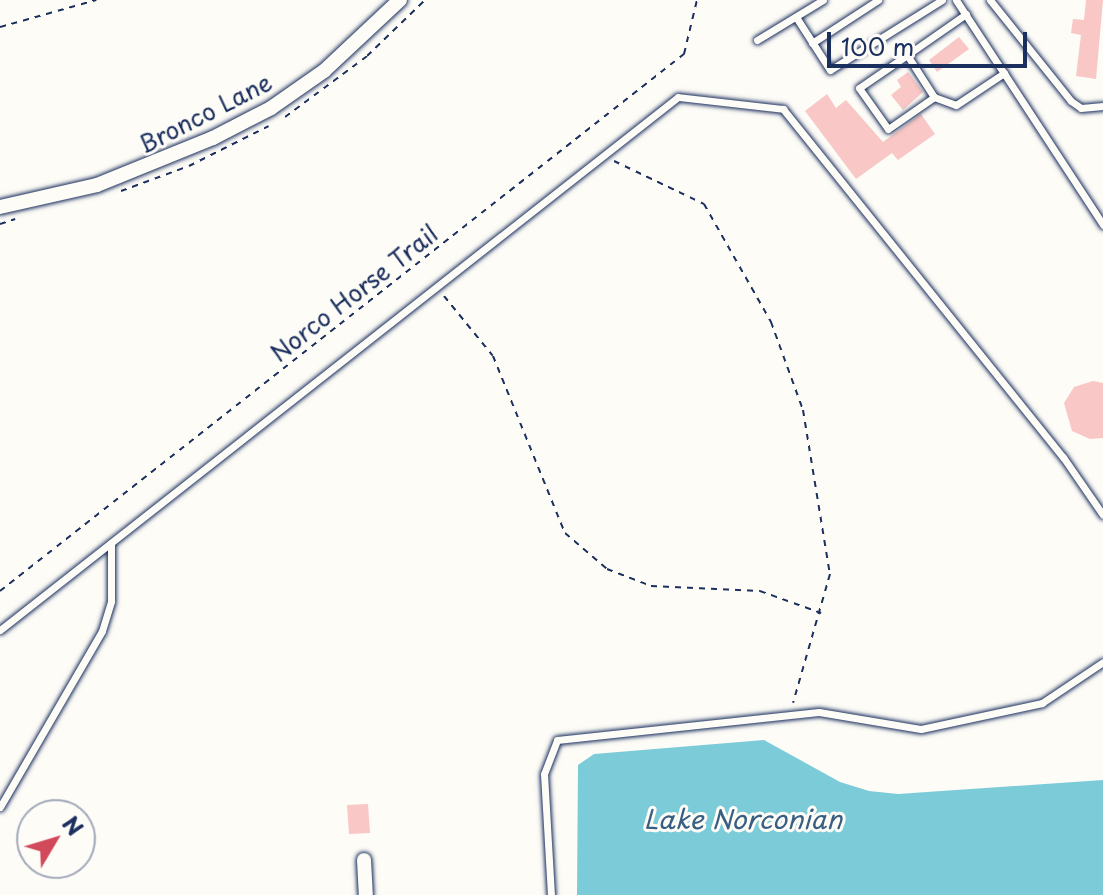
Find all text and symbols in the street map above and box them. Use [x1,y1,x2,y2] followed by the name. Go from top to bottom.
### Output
[831,16,1031,66] scale bar
[841,28,914,64] text: 100 m
[134,67,276,159] street label: Bronco Lane
[265,219,443,367] street label: Norco Horse Trail
[16,799,96,879] north arrow
[644,803,842,835] water label: Lake Norconian
[55,808,92,842] text: N

